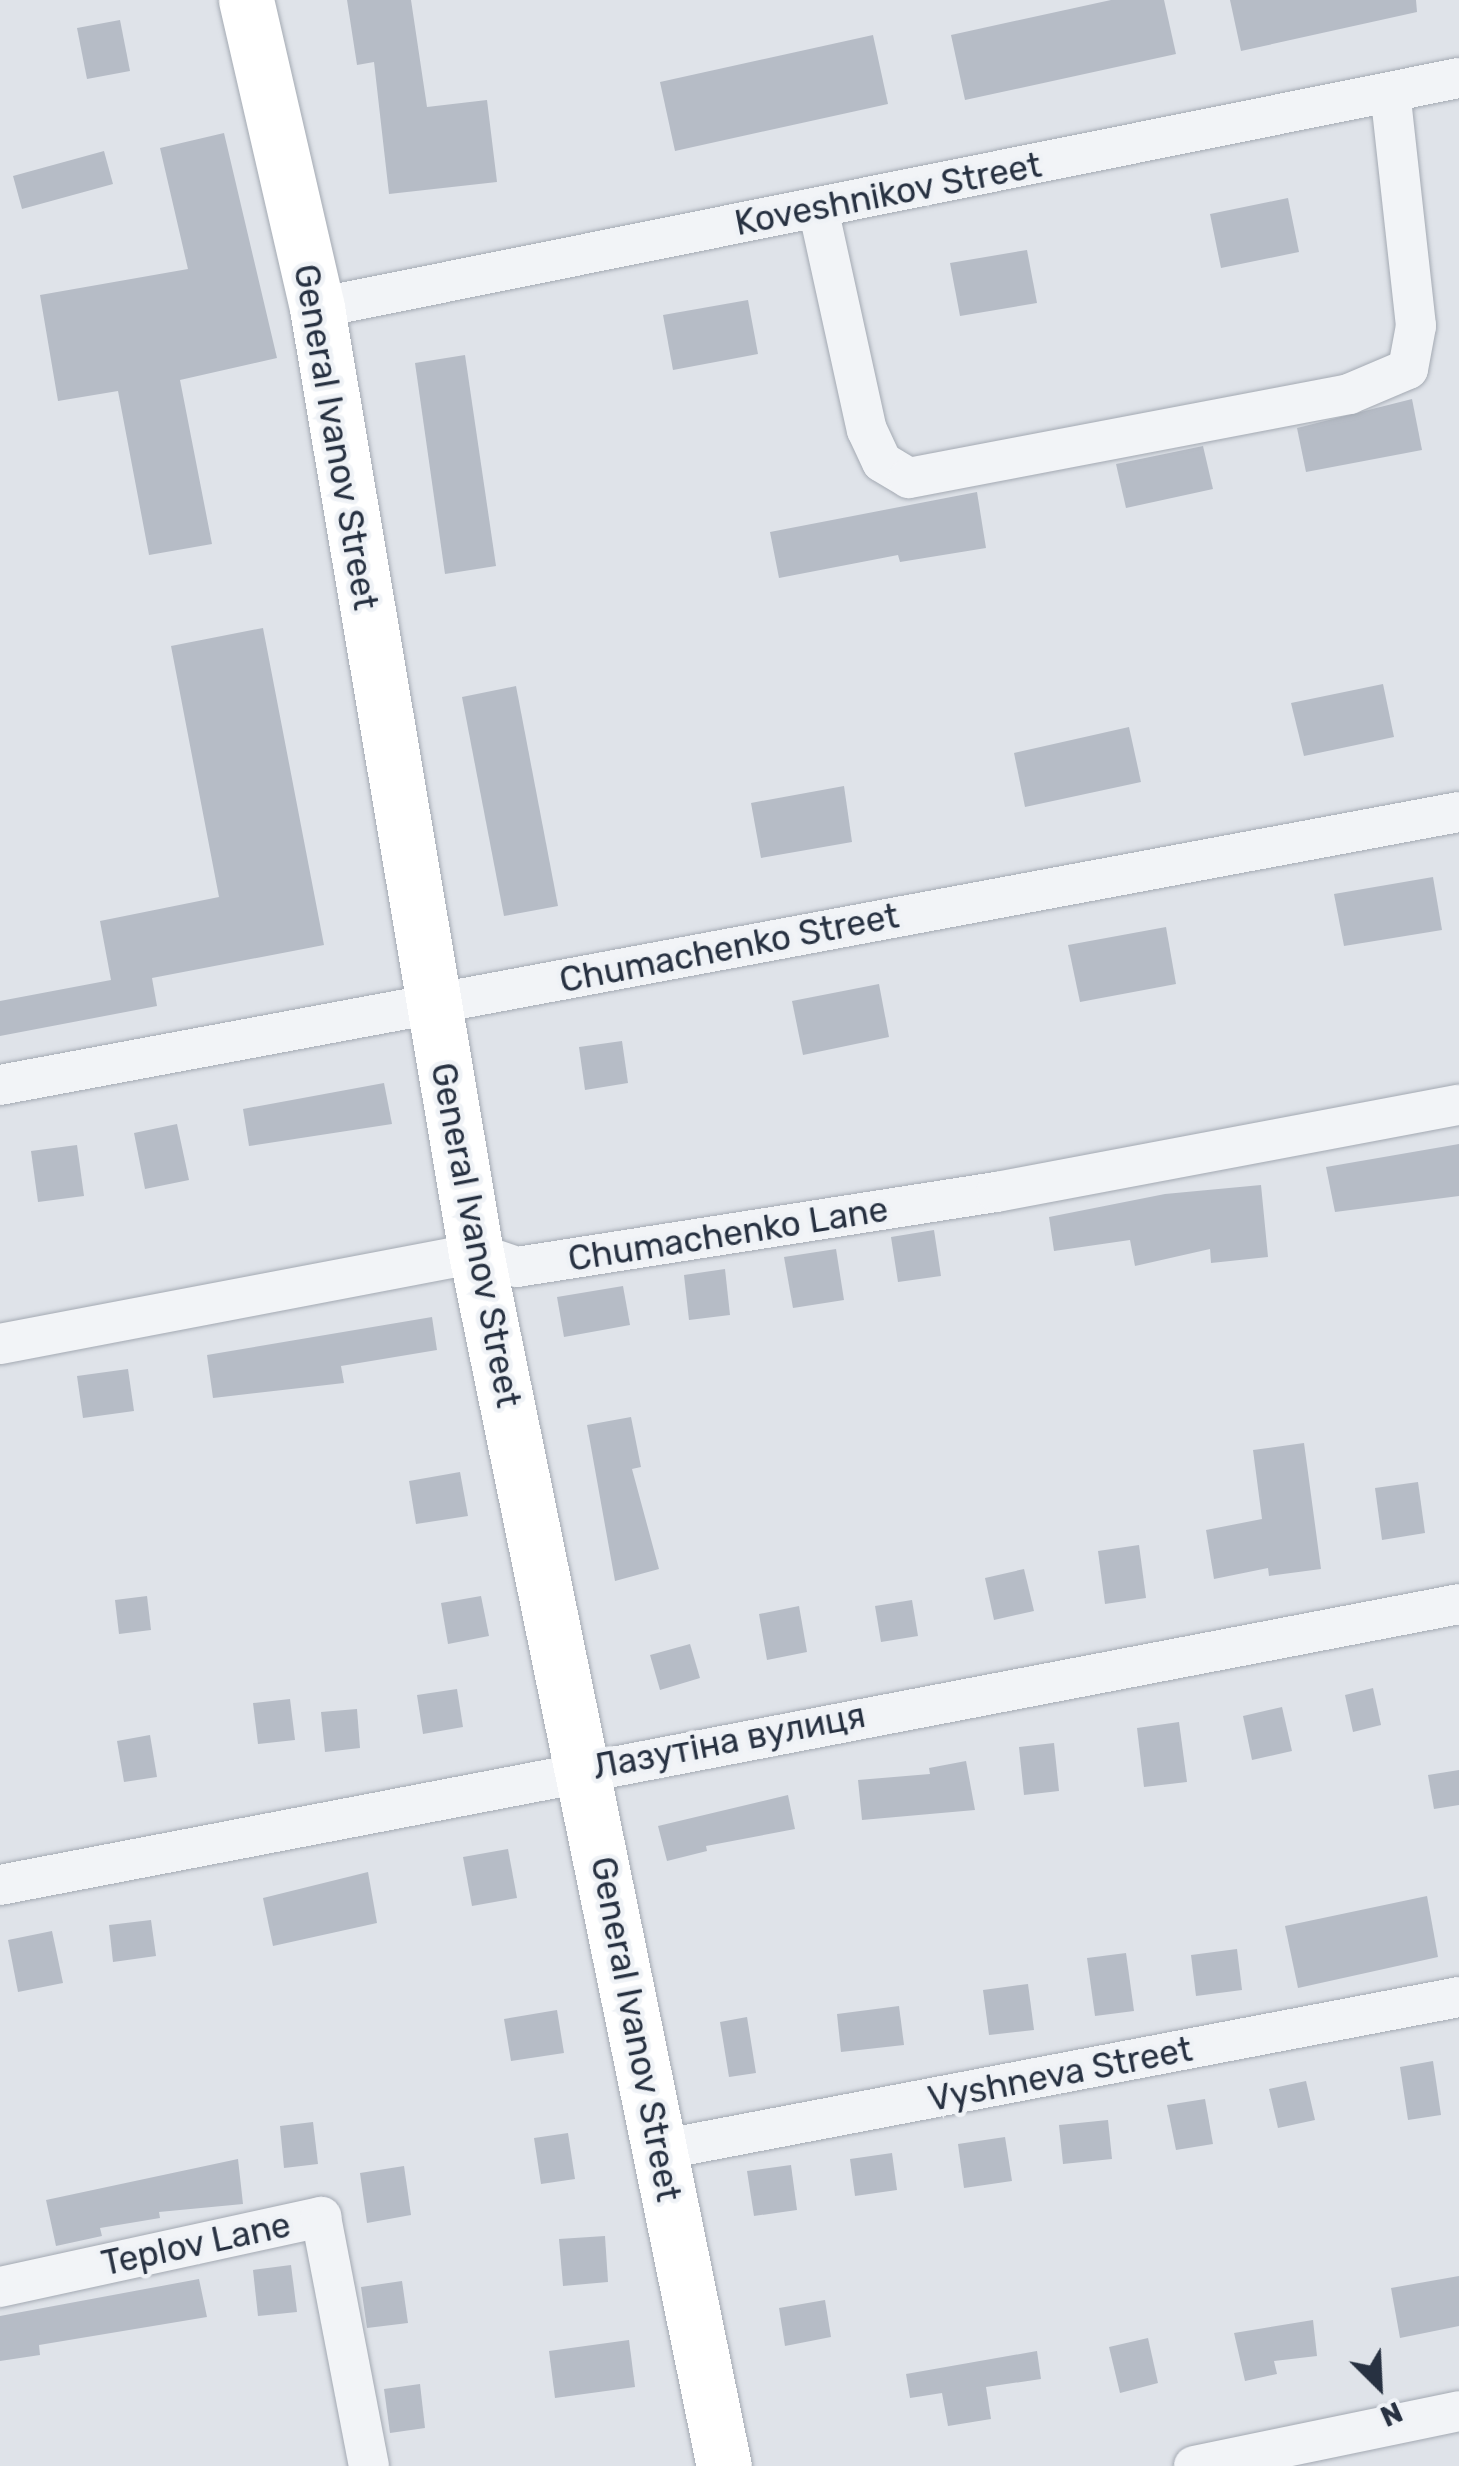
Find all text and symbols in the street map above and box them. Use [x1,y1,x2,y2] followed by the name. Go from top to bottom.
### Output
[731,144,1045,244] street label: Koveshnikov Street
[285,261,387,613] street label: General Ivanov Street
[556,895,902,1001] street label: Chumachenko Street
[422,1059,530,1411] street label: General Ivanov Street
[565,1188,891,1280] street label: Chumachenko Lane
[589,1694,869,1788] street label: Лазутіна вулиця
[582,1853,690,2205] street label: General Ivanov Street
[924,2028,1196,2120] street label: Vyshneva Street
[97,2203,295,2285] street label: Teplov Lane
[1329,2336,1429,2436] north arrow
[1376,2395,1407,2433] text: N

